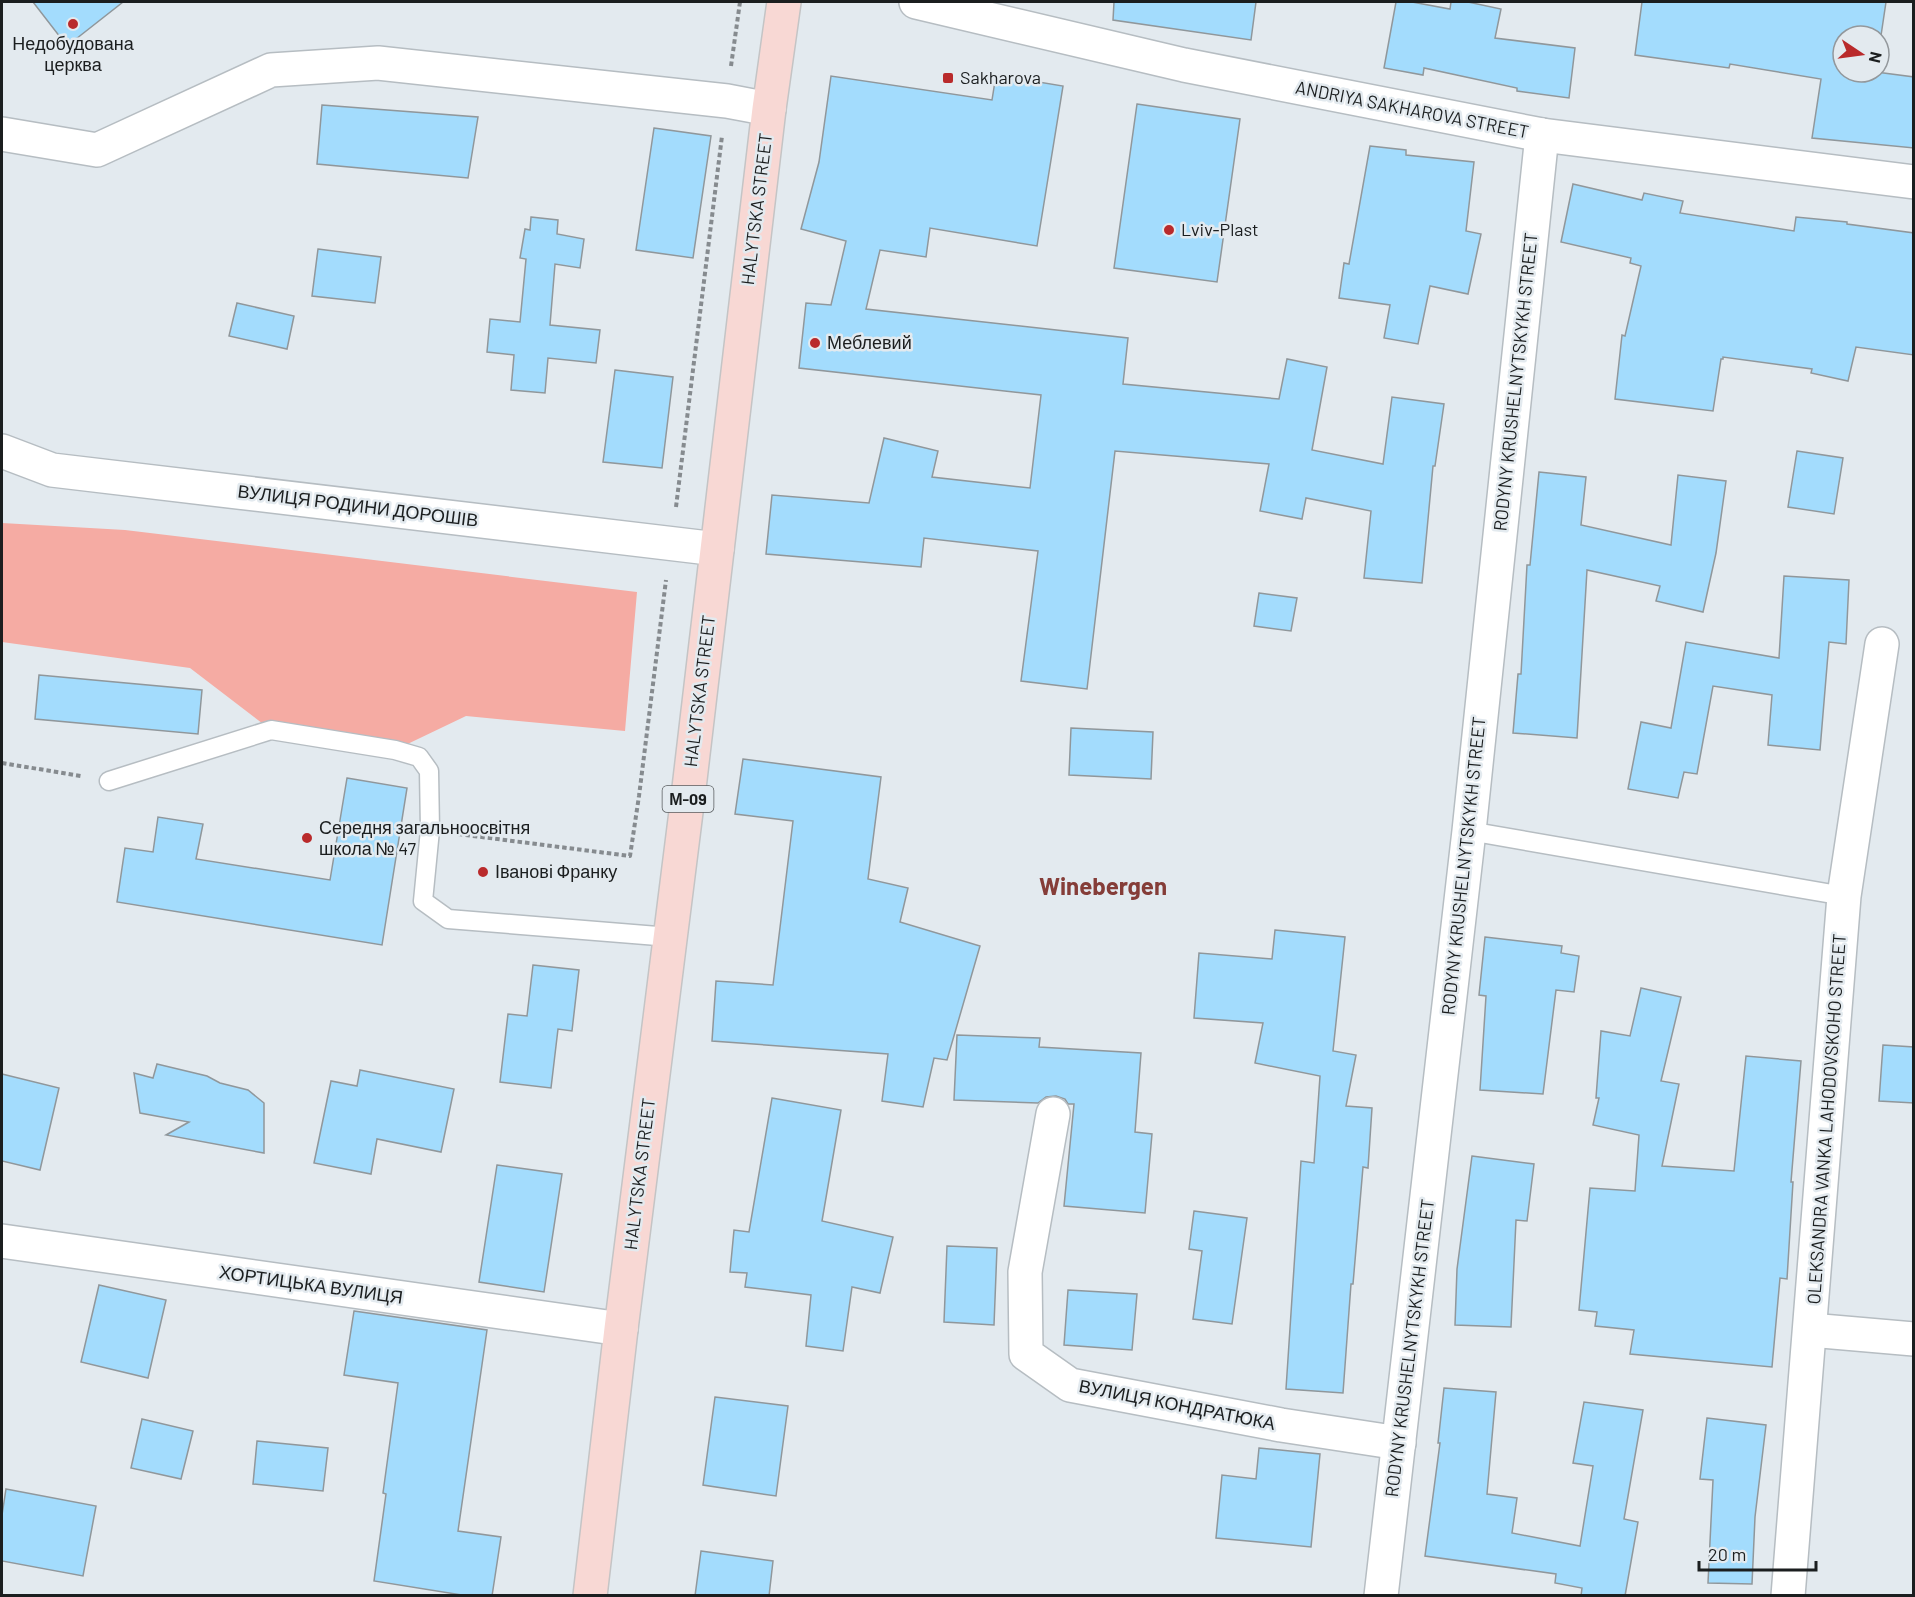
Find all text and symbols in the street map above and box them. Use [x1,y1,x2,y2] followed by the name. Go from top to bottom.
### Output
[66,17,80,31] marker: Недобудована церква
[1831,24,1891,84] north arrow
[12,32,135,75] place label: Недобудована церква
[1866,50,1887,65] text: N
[960,66,1041,88] place label: Sakharova
[941,71,955,85] marker: Sakharova
[1294,76,1531,142] street label: ANDRIYA SAKHAROVA STREET
[736,132,776,286] street label: HALYTSKA STREET
[1181,218,1259,240] place label: Lviv-Plast
[1162,223,1176,237] marker: Lviv-Plast
[1488,232,1542,532] street label: RODYNY KRUSHELNYTSKYKH STREET
[827,331,912,353] place label: Меблевий
[808,336,822,350] marker: Меблевий
[237,479,480,531] street label: ВУЛИЦЯ РОДИНИ ДОРОШІВ
[679,614,719,768] street label: HALYTSKA STREET
[1436,716,1490,1016] street label: RODYNY KRUSHELNYTSKYKH STREET
[662,786,714,812] road number: М-09
[319,816,530,859] place label: Середня загальноосвітня школа № 47
[300,831,314,845] marker: Середня загальноосвітня школа № 47
[495,860,617,882] place label: Іванові Франку
[476,865,490,879] marker: Іванові Франку
[1039,871,1167,900] district label: Winebergen
[1802,933,1850,1305] street label: OLEKSANDRA VANKA LAHODOVSKOHO STREET
[619,1097,659,1251] street label: HALYTSKA STREET
[1380,1198,1438,1498] street label: RODYNY KRUSHELNYTSKYKH STREET
[218,1260,404,1308] street label: ХОРТИЦЬКА ВУЛИЦЯ
[1077,1374,1277,1434] street label: ВУЛИЦЯ КОНДРАТЮКА
[1699,1534,1816,1572] scale bar
[1708,1543,1746,1565] text: 20 m

